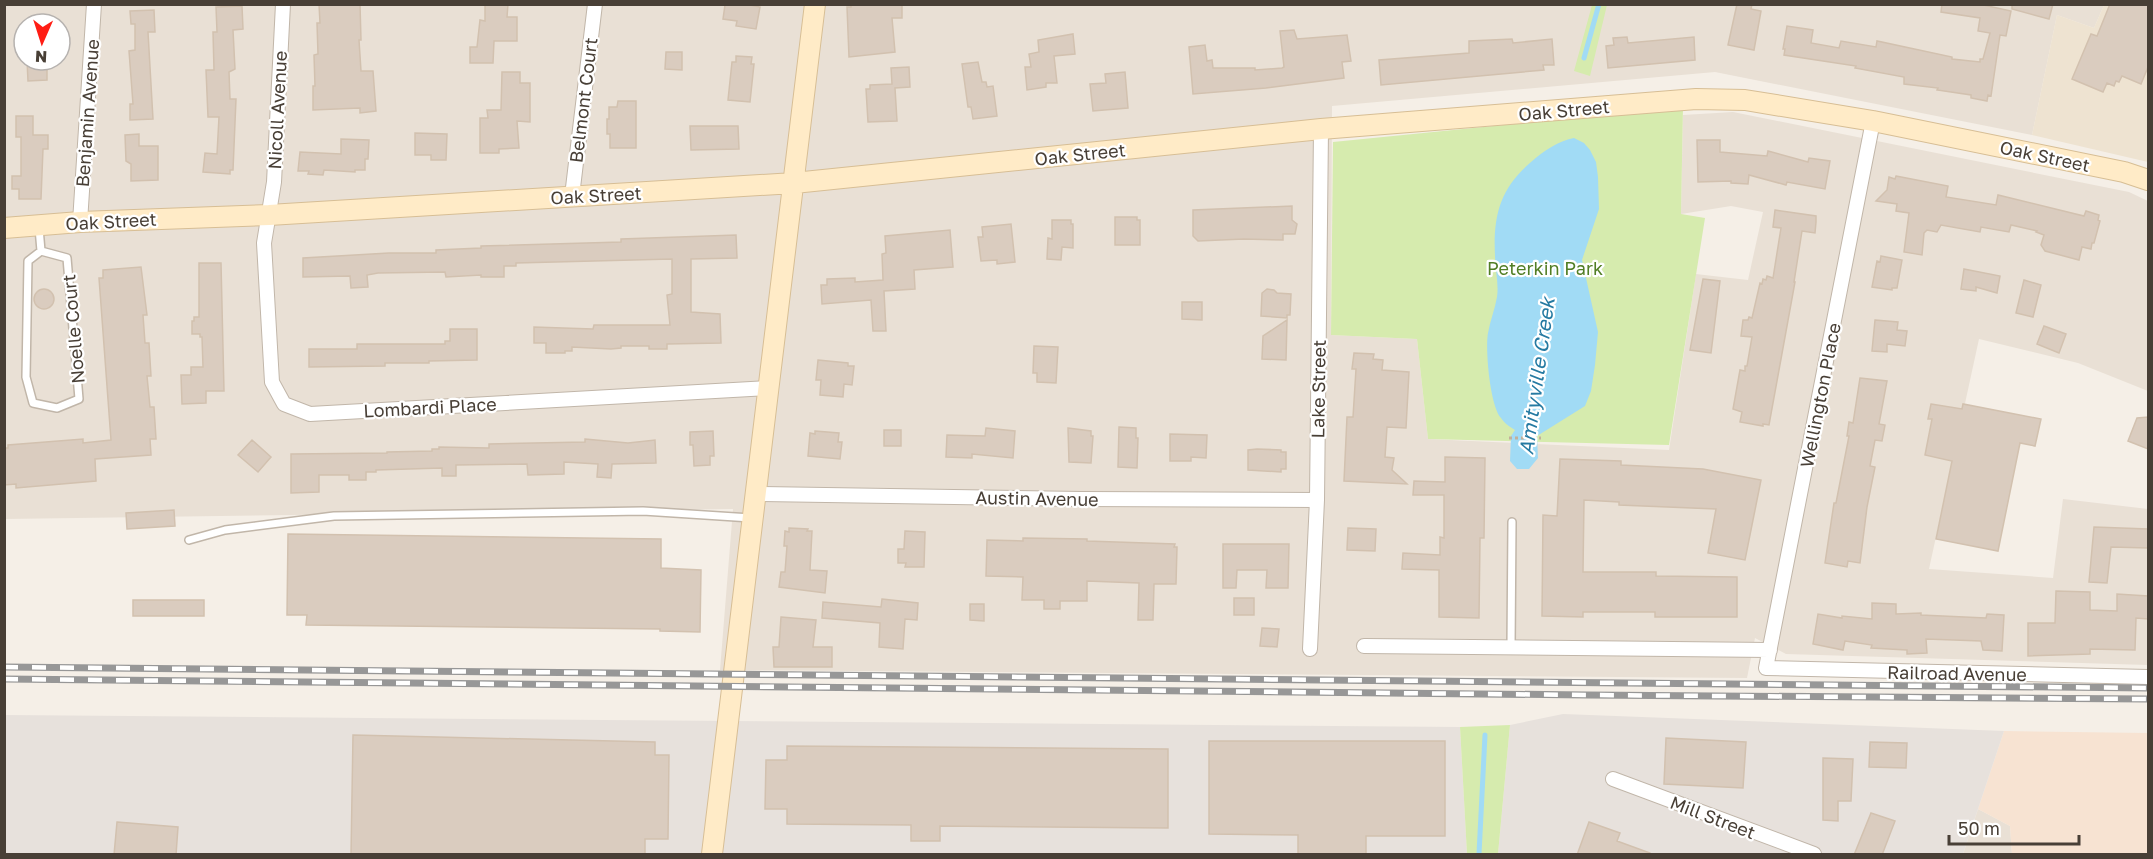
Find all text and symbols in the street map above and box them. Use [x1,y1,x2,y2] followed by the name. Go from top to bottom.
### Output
[12,12,72,72] north arrow
[564,36,602,164] street label: Belmont Court
[71,38,103,188] street label: Benjamin Avenue
[35,47,48,67] text: N
[263,50,291,170] street label: Nicoll Avenue
[1517,95,1611,125] street label: Oak Street
[1998,136,2092,176] street label: Oak Street
[1033,138,1127,170] street label: Oak Street
[550,182,642,208] street label: Oak Street
[65,208,157,234] street label: Oak Street
[1487,257,1603,279] park label: Peterkin Park
[57,273,89,385] street label: Noelle Court
[1513,293,1560,456] water label: Amityville Creek
[1795,321,1845,469] street label: Wellington Place
[1306,339,1330,439] street label: Lake Street
[363,393,497,421] street label: Lombardi Place
[975,486,1099,510] street label: Austin Avenue
[1887,661,2027,685] street label: Railroad Avenue
[1667,791,1759,843] street label: Mill Street
[1949,808,2080,846] scale bar
[1958,817,2000,839] text: 50 m

